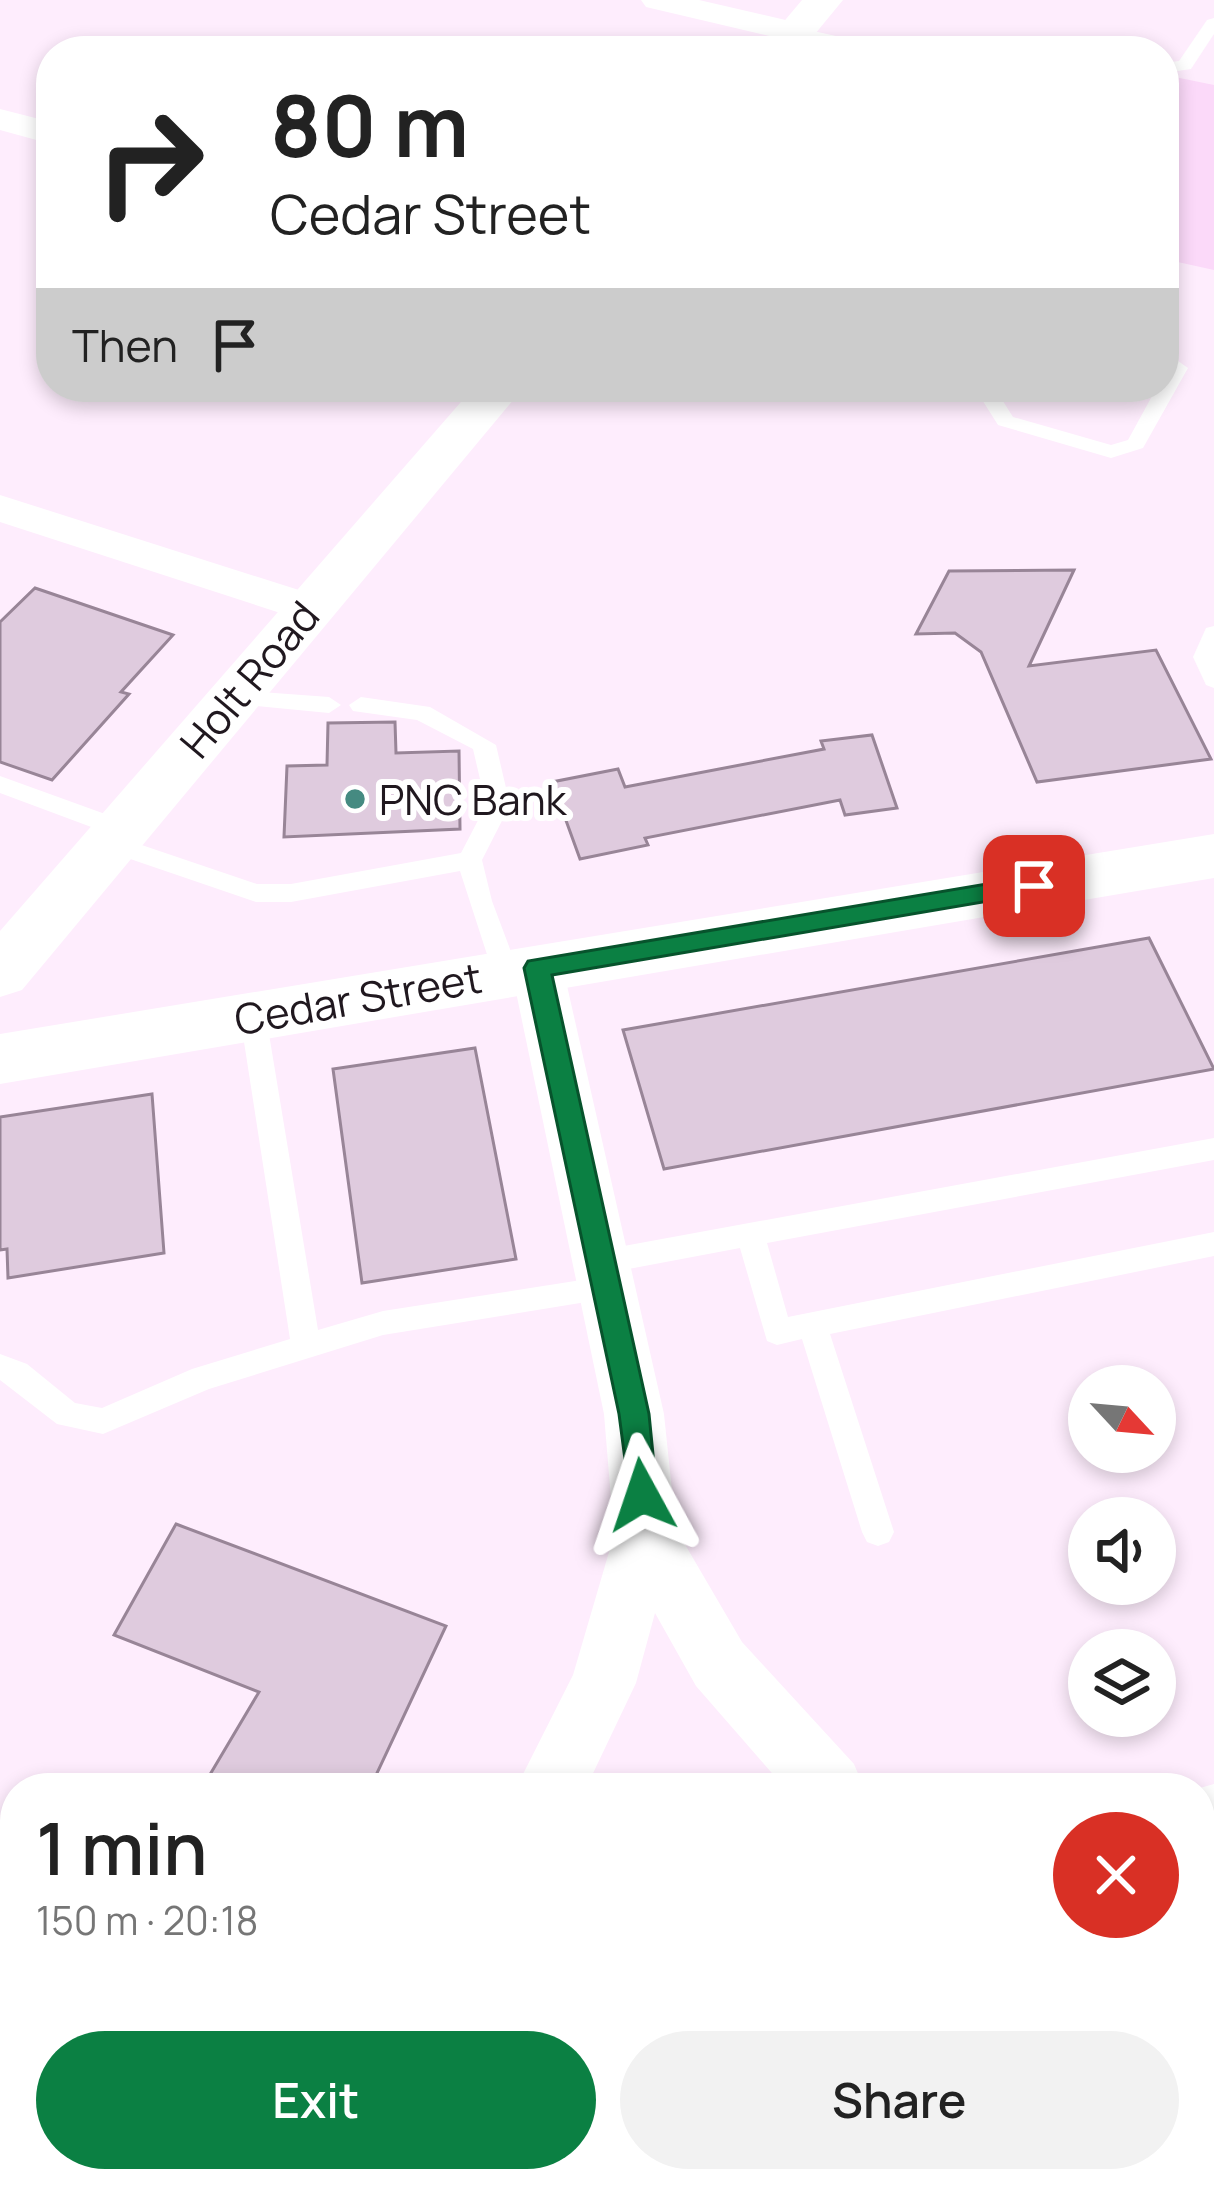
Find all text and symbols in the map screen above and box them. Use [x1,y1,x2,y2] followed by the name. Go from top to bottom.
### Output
[270,67,469,182] text: 80 m
[72,84,228,240] icon: right
[270,176,591,250] text: Cedar Street
[202,312,268,378] icon: arrive
[72,314,178,376] text: Then
[166,588,332,770] street label: Holt Road
[379,770,568,828] place label: PNC Bank
[342,786,368,812] marker: PNC Bank
[983,835,1085,937] pin
[1001,853,1067,919] icon: arrive
[230,948,486,1048] street label: Cedar Street
[1068,1365,1176,1473] north arrow
[1068,1365,1176,1737] map controls
[579,1432,705,1558] position arrow
[1068,1497,1176,1605] button: sound
[1068,1629,1176,1737] button: layers
[36,1798,208,1897] text: 1 min
[1053,1812,1179,1938] button: close
[36,1893,258,1947] text: 150 m · 20:18
[36,2031,596,2169] button: Exit
[620,2031,1179,2169] button: Share

